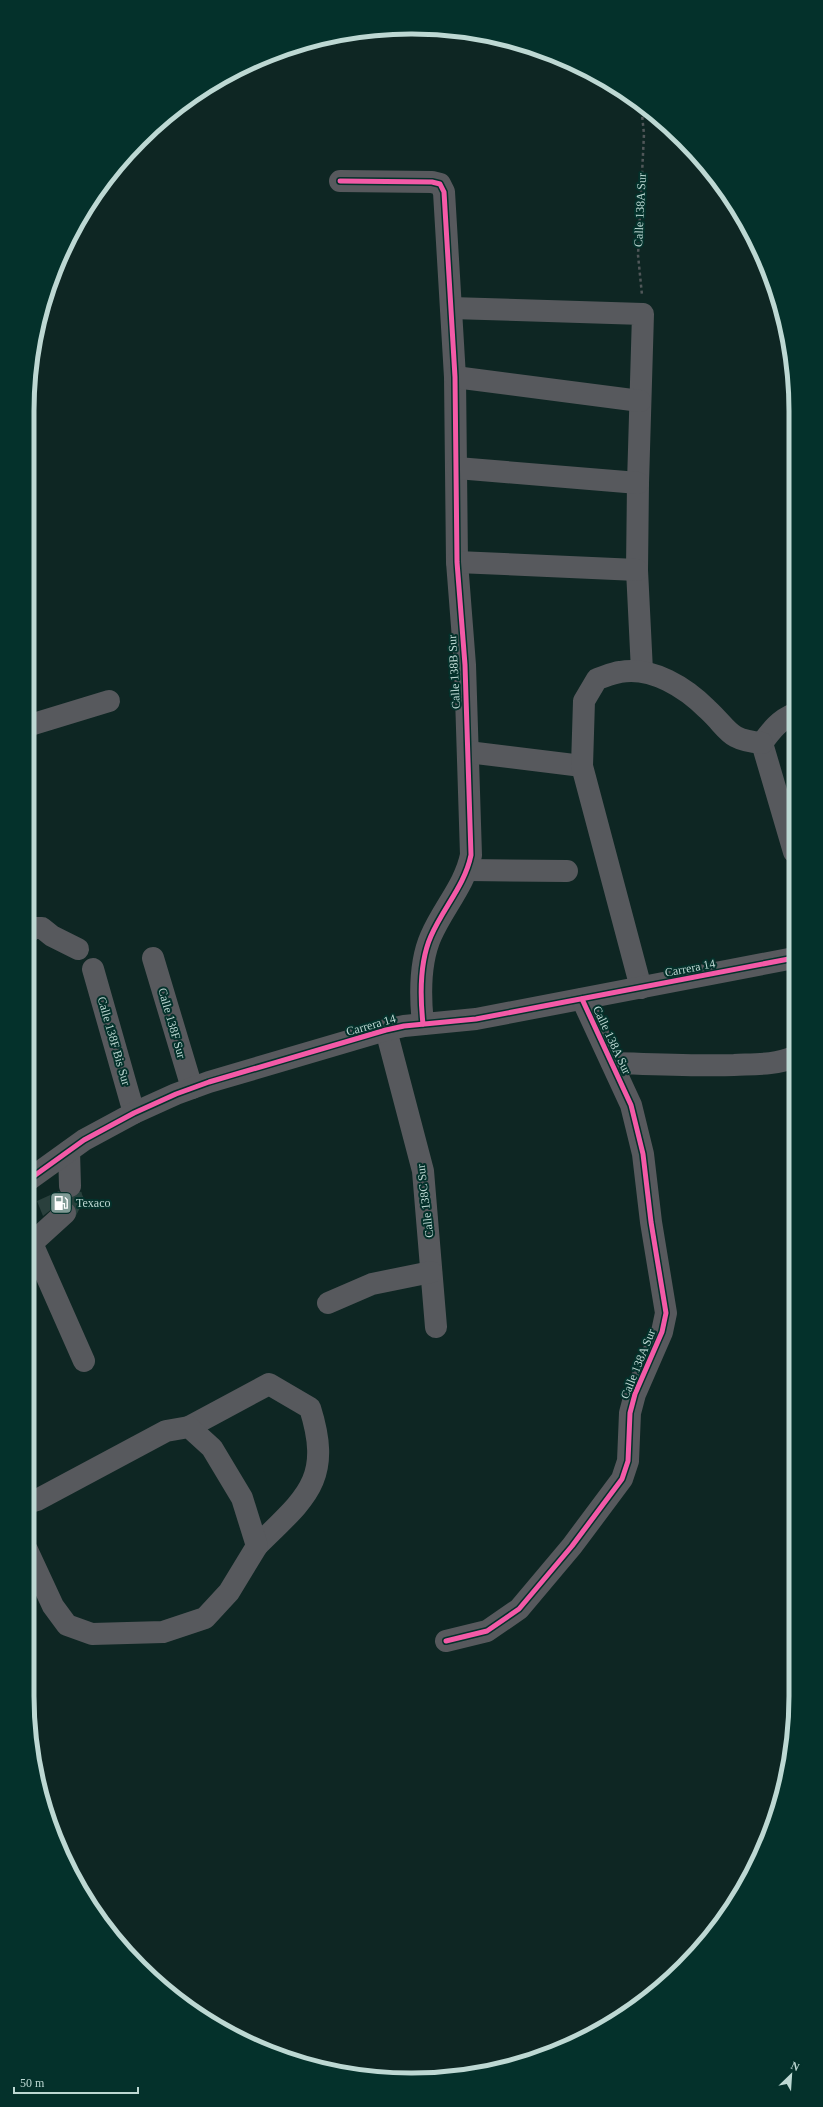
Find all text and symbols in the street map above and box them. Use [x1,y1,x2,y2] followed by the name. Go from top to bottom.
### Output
[631,173,649,247] street label: Calle 138A Sur
[445,635,463,709] street label: Calle 138B Sur
[664,956,716,980] street label: Carrera 14
[155,986,189,1060] street label: Calle 138F Sur
[95,995,133,1087] street label: Calle 138F Bis Sur
[590,1004,634,1076] street label: Calle 138A Sur
[345,1011,397,1039] street label: Carrera 14
[414,1163,436,1239] street label: Calle 138C Sur
[48,1190,74,1216] fuel station icon: Texaco
[76,1196,110,1210] place label: Texaco
[618,1327,658,1401] street label: Calle 138A Sur
[771,2055,811,2095] north arrow
[789,2059,801,2073] text: N
[14,2069,138,2095] scale bar
[20,2076,45,2090] text: 50 m

